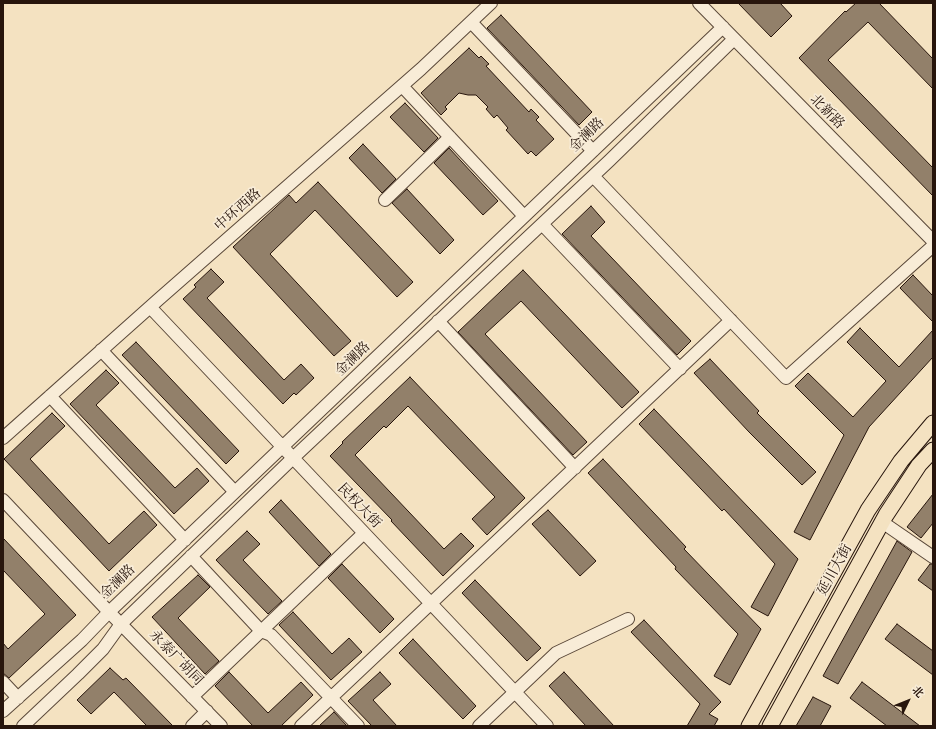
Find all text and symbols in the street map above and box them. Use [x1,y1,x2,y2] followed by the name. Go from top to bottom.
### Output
[806,91,848,133] street label: 北新路
[566,114,608,156] street label: 金澜路
[211,185,265,235] street label: 中环西路
[332,338,374,380] street label: 金澜路
[334,480,384,532] street label: 民权大街
[814,541,856,599] street label: 延川大街
[97,561,139,603] street label: 金澜路
[146,627,206,689] street label: 永泰广胡同
[888,681,928,721] north arrow
[909,685,925,700] text: 北

